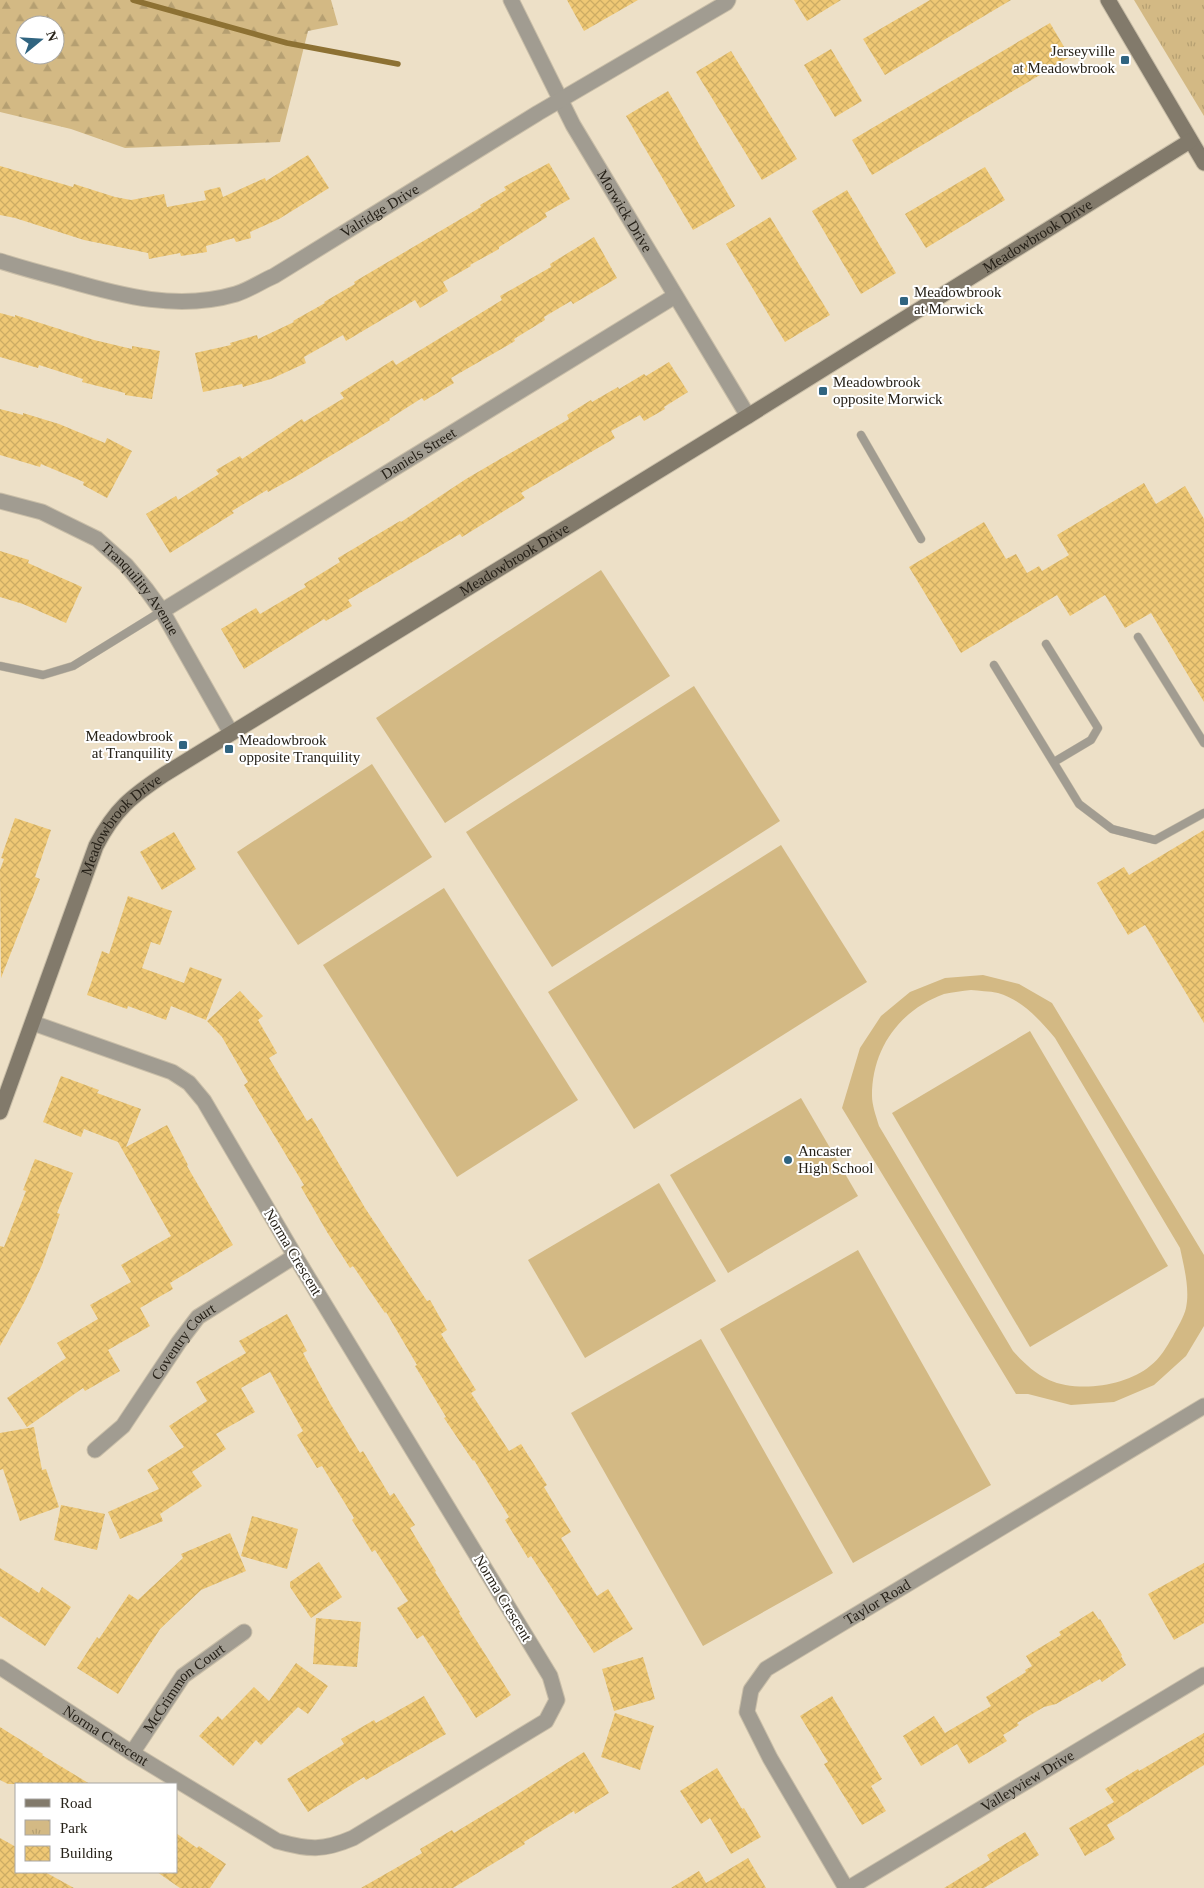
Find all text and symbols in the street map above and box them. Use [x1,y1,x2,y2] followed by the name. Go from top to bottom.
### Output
[15,15,65,65] north arrow
[43,29,61,43] text: N
[1013,43,1115,76] place label: Jerseyville at Meadowbrook
[1119,54,1131,66] marker: Jerseyville at Meadowbrook
[594,167,656,255] street label: Morwick Drive
[338,180,422,241] street label: Valridge Drive
[980,196,1095,276] street label: Meadowbrook Drive
[914,284,1002,317] place label: Meadowbrook at Morwick
[898,295,910,307] marker: Meadowbrook at Morwick
[833,374,943,407] place label: Meadowbrook opposite Morwick
[817,385,829,397] marker: Meadowbrook opposite Morwick
[378,424,459,482] street label: Daniels Street
[457,520,572,599] street label: Meadowbrook Drive
[98,539,182,638] street label: Tranquility Avenue
[86,728,173,761] place label: Meadowbrook at Tranquility
[239,732,361,765] place label: Meadowbrook opposite Tranquility
[177,739,189,751] marker: Meadowbrook at Tranquility
[223,743,235,755] marker: Meadowbrook opposite Tranquility
[78,771,164,877] street label: Meadowbrook Drive
[798,1143,873,1176] place label: Ancaster High School
[782,1154,794,1166] marker: Ancaster High School
[261,1206,325,1299] street label: Norma Crescent
[148,1300,219,1383] street label: Coventry Court
[471,1552,535,1645] street label: Norma Crescent
[841,1576,914,1628] street label: Taylor Road
[140,1640,228,1736] street label: McCrimmon Court
[60,1702,152,1769] street label: Norma Crescent
[978,1747,1077,1815] street label: Valleyview Drive
[15,1783,178,1873] legend
[60,1795,92,1811] text: Road
[60,1820,88,1836] text: Park
[60,1845,113,1861] text: Building

